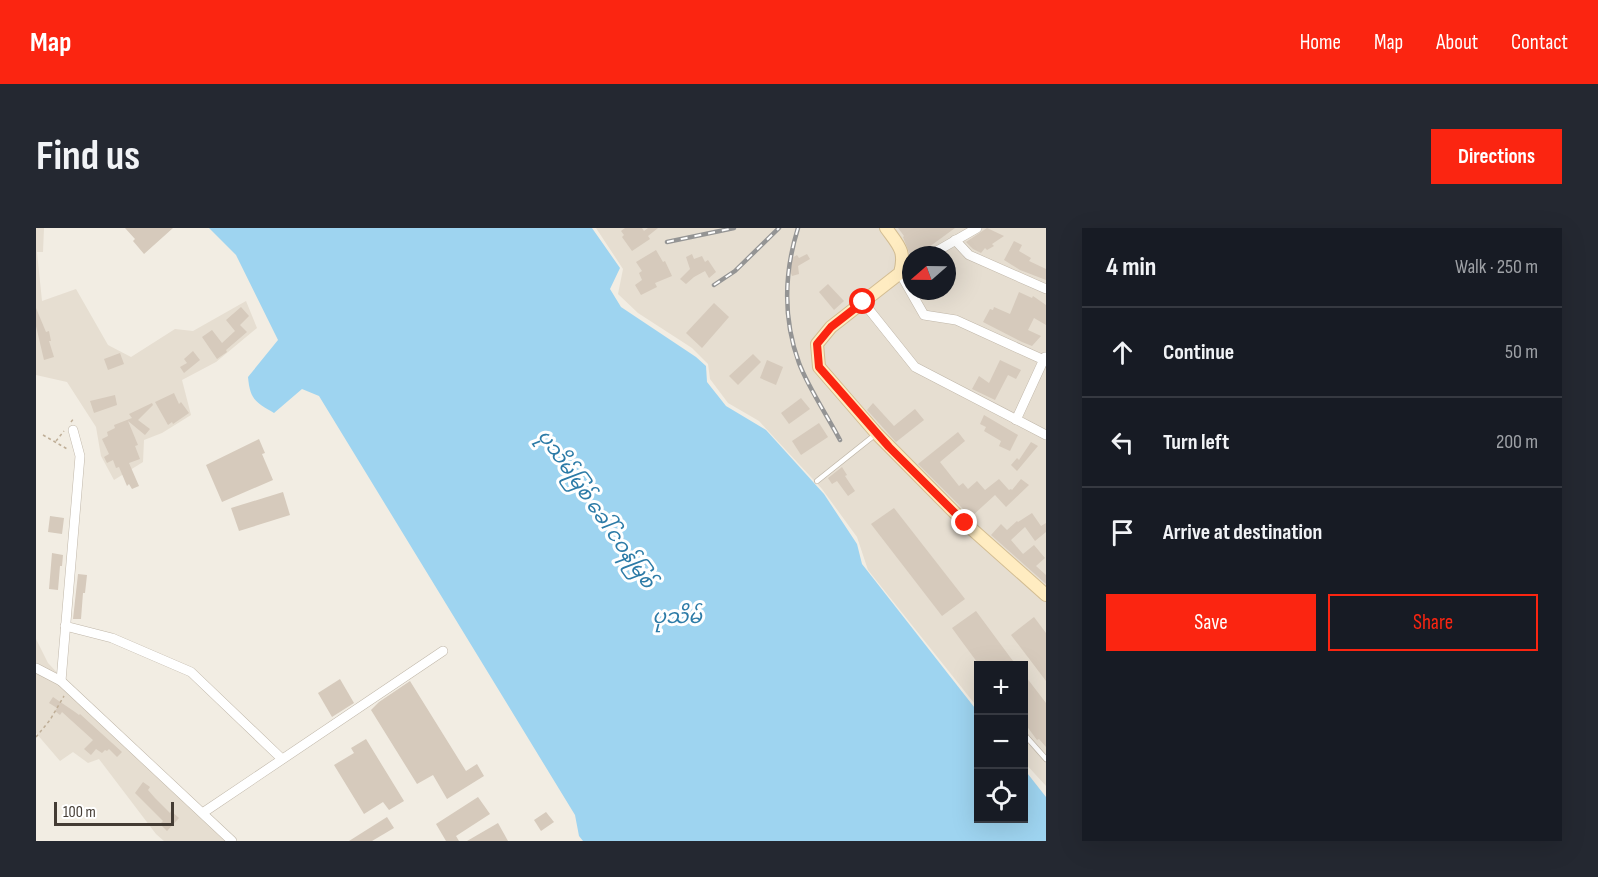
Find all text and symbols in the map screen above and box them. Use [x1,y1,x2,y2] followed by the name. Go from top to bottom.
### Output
[30,26,71,59] text: Map
[1300,30,1341,55] text: Home
[1374,30,1403,55] text: Map
[1436,30,1478,55] text: About
[1511,30,1568,55] text: Contact
[1431,129,1562,184] button: Directions
[36,131,140,182] text: Find us
[902,246,956,300] north arrow
[1106,252,1156,283] text: 4 min
[1455,255,1538,279] text: Walk · 250 m
[849,288,875,314] route start
[1106,336,1139,369] icon: ahead
[1163,339,1234,366] text: Continue
[1505,340,1538,364] text: 50 m
[529,423,663,596] water label: ပုသိမ်မြစ် ခေါ် ငဝန်မြစ်
[1106,426,1139,459] icon: left
[1163,429,1229,456] text: Turn left
[1496,430,1538,454] text: 200 m
[951,509,977,535] route end
[1106,516,1139,549] icon: arrive
[1163,519,1322,546] text: Arrive at destination
[1106,594,1316,651] button: Save
[1328,594,1538,651] button: Share
[652,602,703,633] water label: ပုသိမ်
[974,661,1028,823] map controls
[974,661,1028,715] button: +
[974,715,1028,769] button: −
[974,769,1028,823] button: locate
[54,799,174,826] scale bar
[63,803,96,822] text: 100 m

